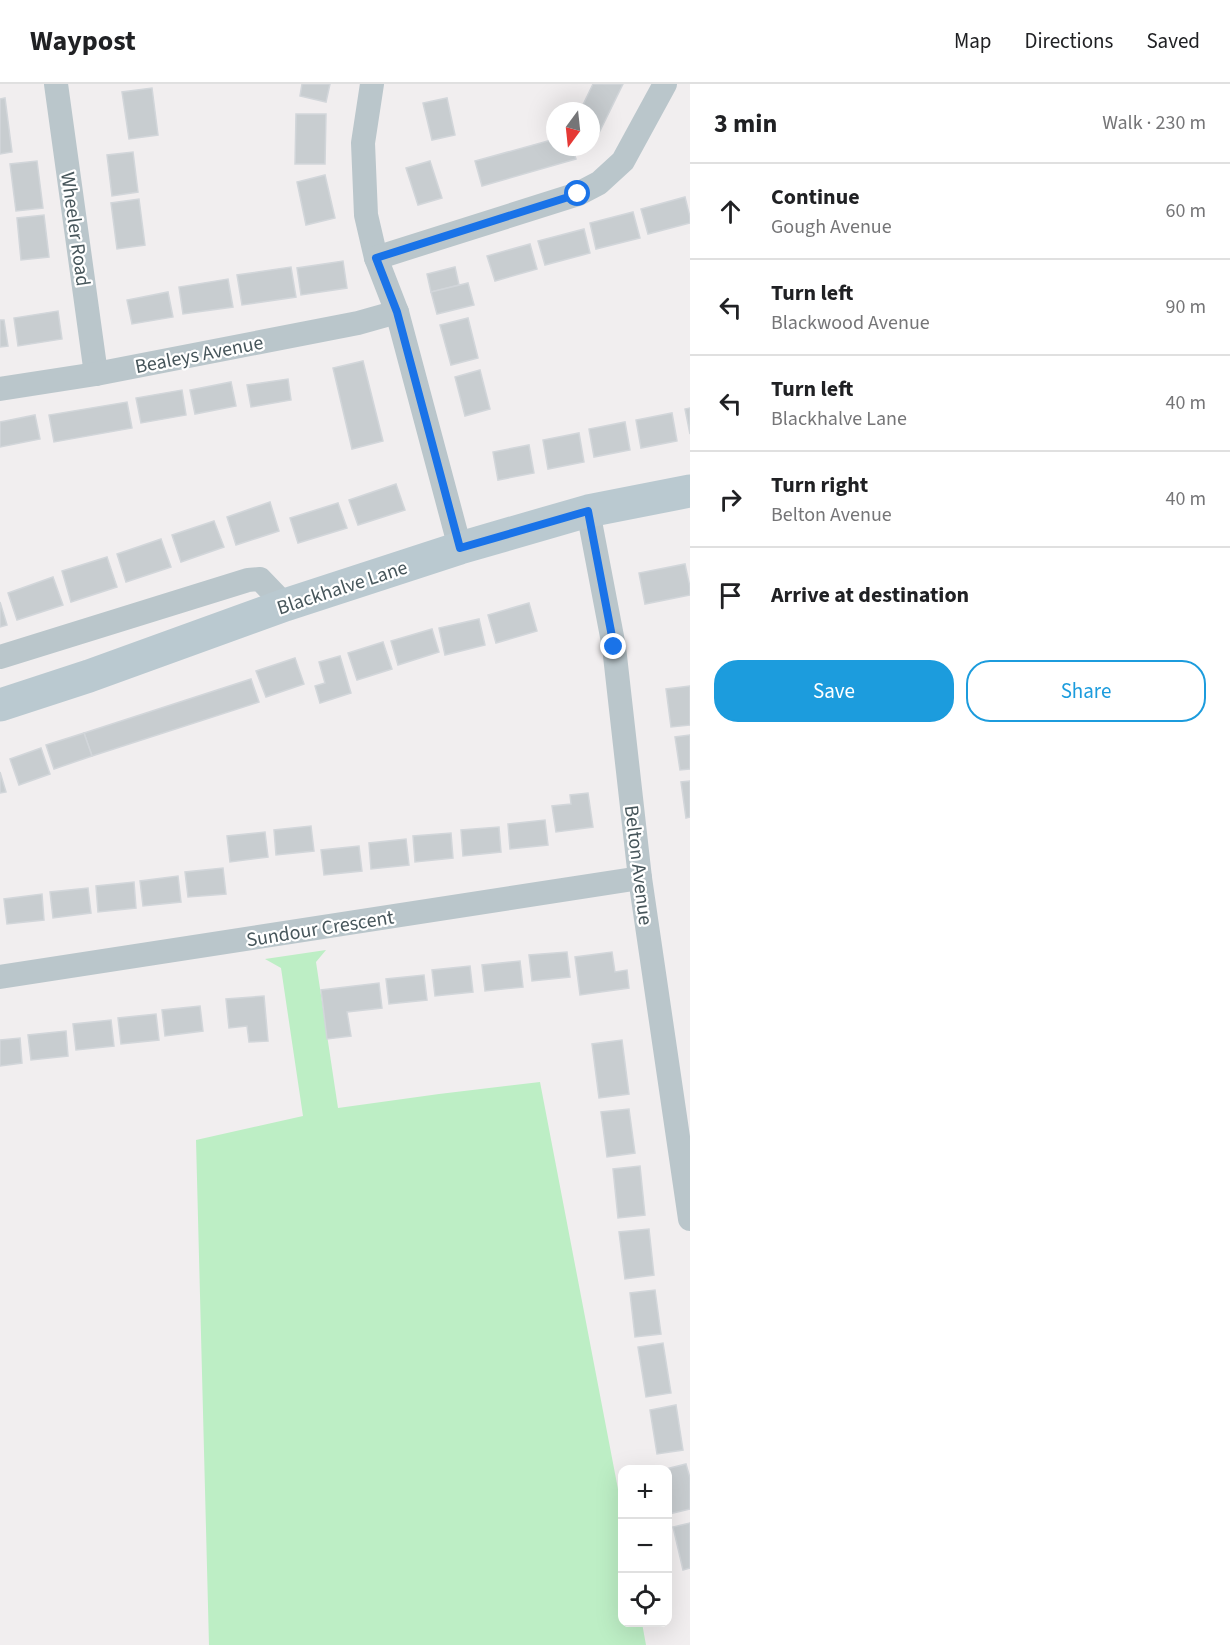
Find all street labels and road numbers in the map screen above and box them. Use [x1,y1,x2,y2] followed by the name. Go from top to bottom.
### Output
[53,170,97,288] street label: Wheeler Road
[133,329,266,381] street label: Bealeys Avenue
[273,554,411,622] street label: Blackhalve Lane
[617,804,659,927] street label: Belton Avenue
[244,903,396,954] street label: Sundour Crescent

